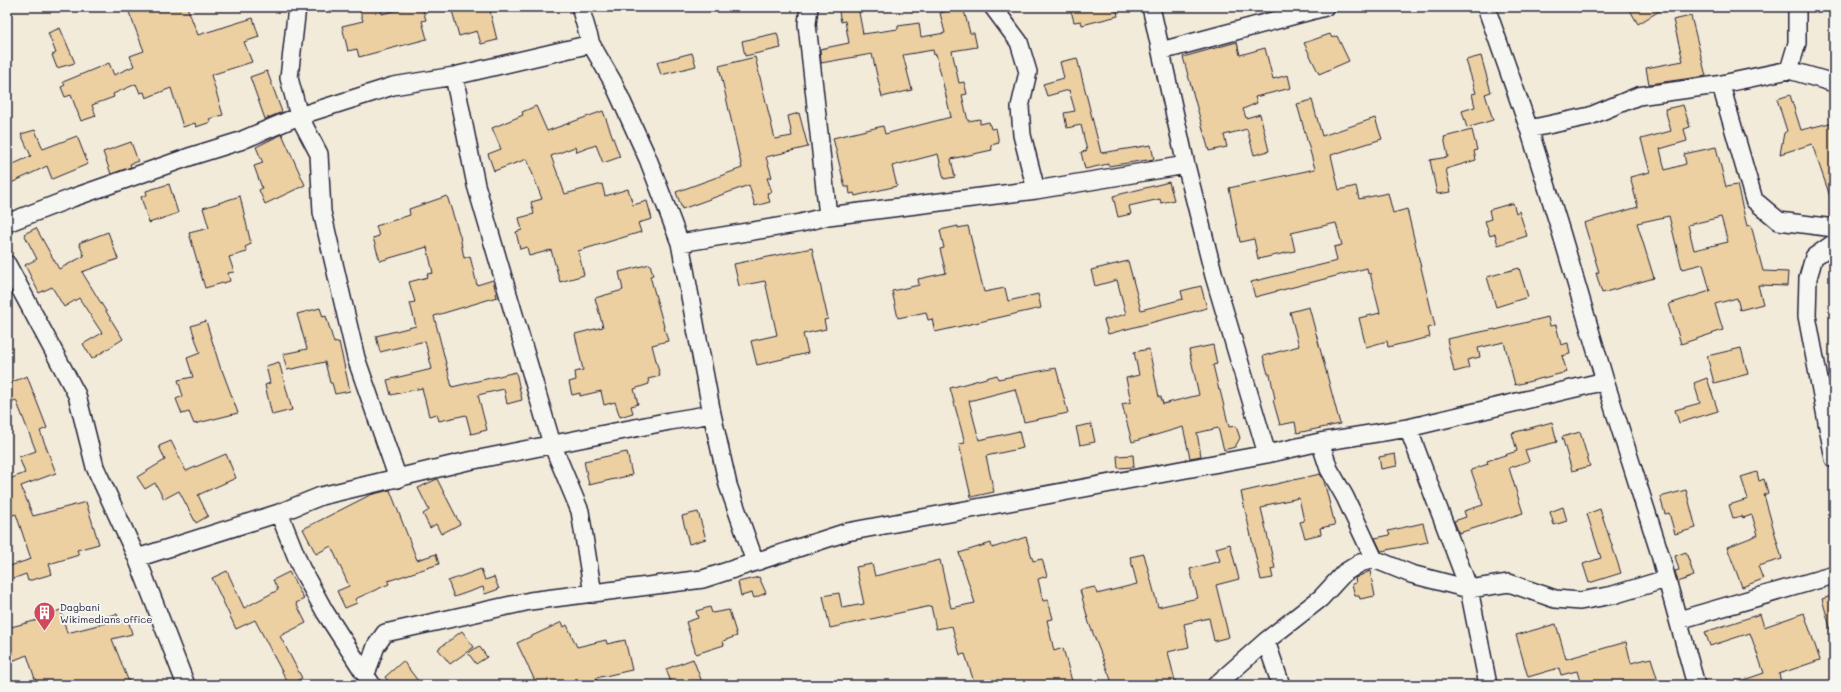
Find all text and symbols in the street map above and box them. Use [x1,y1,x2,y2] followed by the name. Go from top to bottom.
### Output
[32,600,58,633] building icon: Dagbani Wikimedians office
[60,600,152,626] place label: Dagbani Wikimedians office

